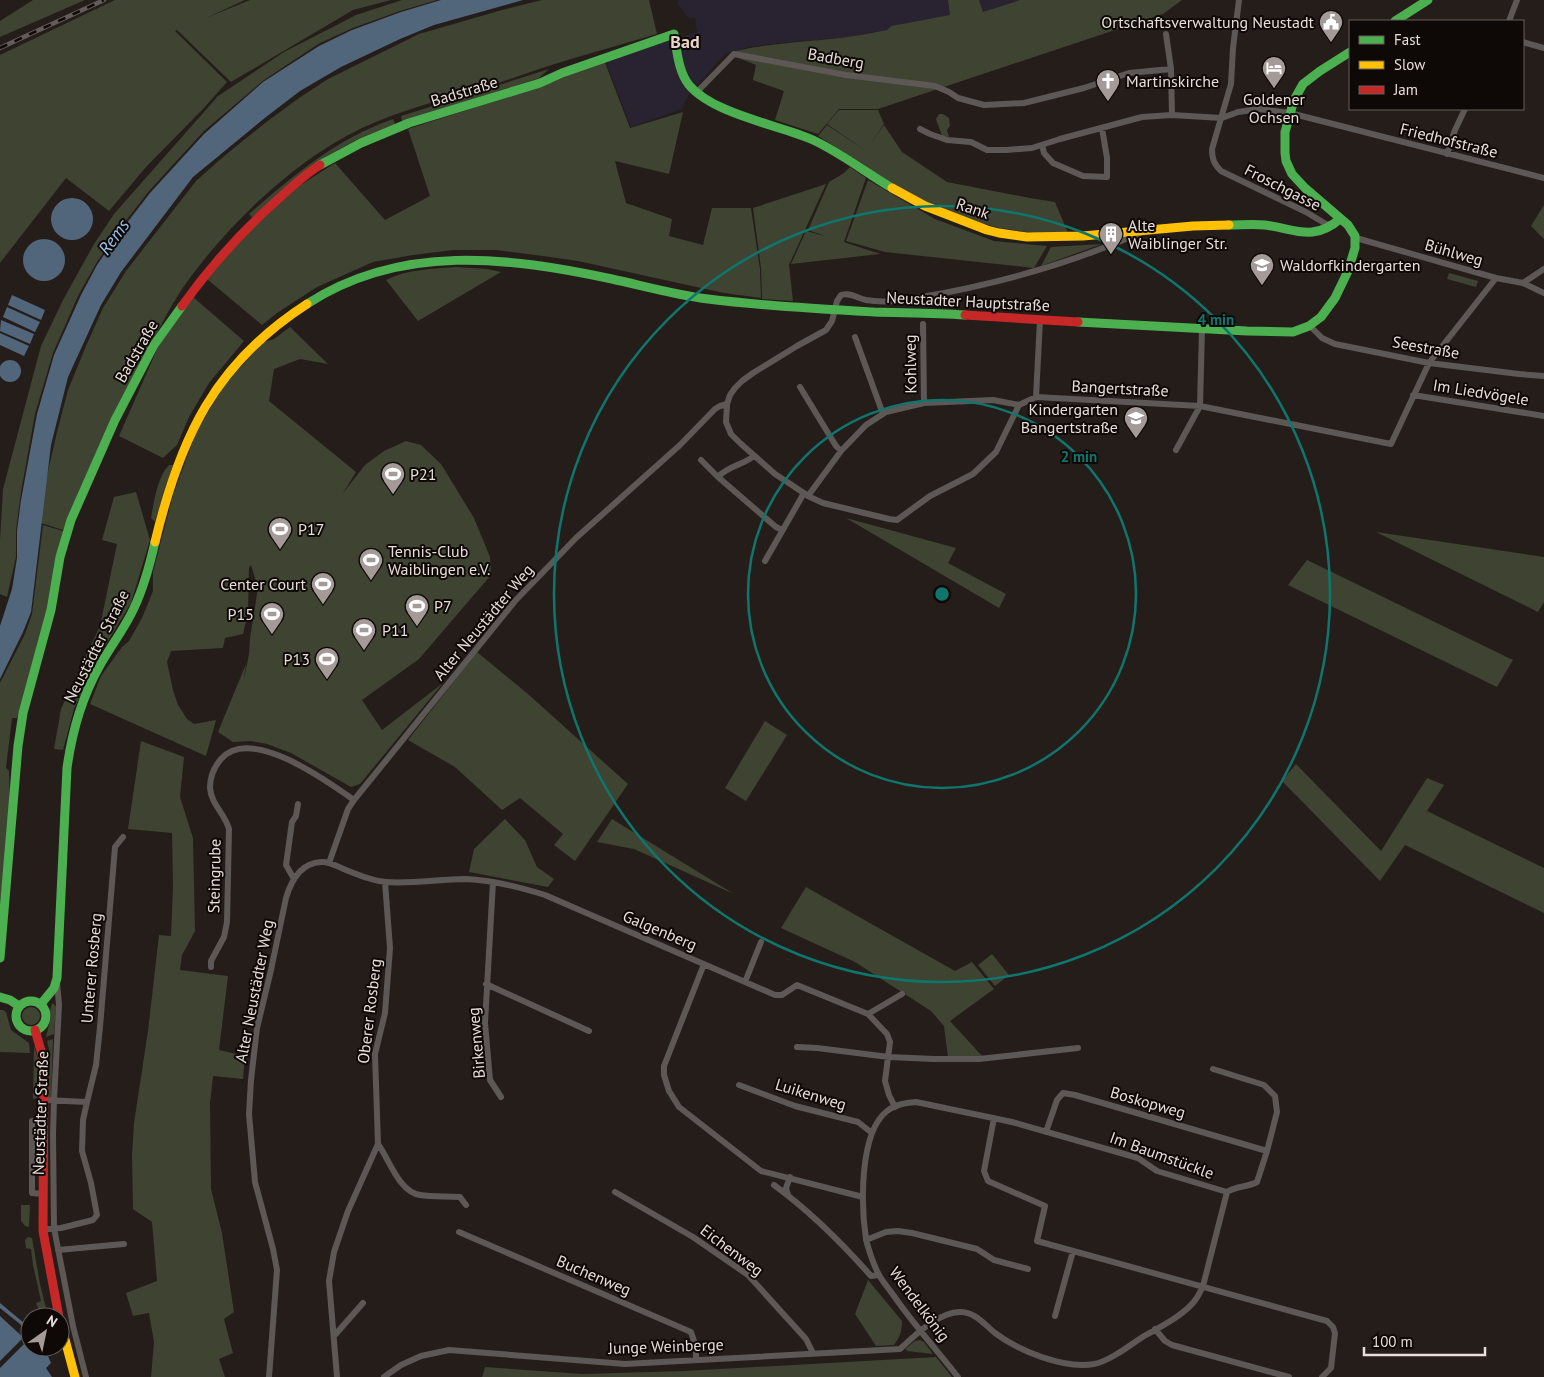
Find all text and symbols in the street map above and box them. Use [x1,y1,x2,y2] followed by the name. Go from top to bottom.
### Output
[1318,9,1344,43] public building icon: Ortschaftsverwaltung Neustadt
[1101,12,1315,32] place label: Ortschaftsverwaltung Neustadt
[1349,20,1524,110] legend
[670,30,700,53] district label: Bad
[1394,30,1421,49] text: Fast
[806,43,866,73] street label: Badberg
[1261,55,1287,89] hotel icon: Goldener Ochsen
[1394,55,1425,74] text: Slow
[1095,68,1121,102] church icon: Martinskirche
[428,71,500,111] street label: Badstraße
[1126,71,1219,91] place label: Martinskirche
[1393,80,1418,99] text: Jam
[1243,89,1306,127] place label: Goldener Ochsen
[1398,118,1500,162] street label: Friedhofstraße
[1241,159,1325,215] street label: Froschgasse
[954,193,993,223] street label: Rank
[93,214,135,259] water label: Rems
[1128,215,1227,253] place label: Alte Waiblinger Str.
[1098,221,1124,255] building icon: Alte Waiblinger Str.
[1423,234,1485,270] street label: Bühlweg
[1249,252,1275,286] school or university icon: Waldorfkindergarten
[1280,255,1420,275] place label: Waldorfkindergarten
[886,287,1050,315] street label: Neustadter Hauptstraße
[1198,310,1234,329] text: 4 min
[110,316,162,386] street label: Badstraße
[1391,331,1461,363] street label: Seestraße
[899,334,921,394] street label: Kohlweg
[1071,375,1169,401] street label: Bangertstraße
[1432,375,1530,409] street label: Im Liedvögele
[1021,399,1118,437] place label: Kindergarten Bangertstraße
[1123,405,1149,439] school or university icon: Kindergarten Bangertstraße
[1061,447,1097,466] text: 2 min
[380,461,406,495] sports icon: P21
[410,464,436,484] place label: P21
[267,516,293,550] sports icon: P17
[298,519,324,539] place label: P17
[388,541,491,579] place label: Tennis-Club Waiblingen e.V.
[358,547,384,581] sports icon: Tennis-Club Waiblingen e.V.
[429,560,537,684] street label: Alter Neustädter Weg
[310,571,336,605] sports icon: Center Court
[220,574,307,594] place label: Center Court
[933,585,951,603] centre of rings
[59,586,133,706] street label: Neustädter Straße
[404,593,430,627] sports icon: P7
[434,596,452,616] place label: P7
[259,601,285,635] sports icon: P15
[228,604,254,624] place label: P15
[351,617,377,651] sports icon: P11
[382,620,408,640] place label: P11
[314,646,340,680] sports icon: P13
[284,649,310,669] place label: P13
[203,839,225,913] street label: Steingrube
[620,905,700,955] street label: Galgenberg
[76,912,106,1024] street label: Unterer Rosberg
[230,918,278,1064] street label: Alter Neustädter Weg
[353,957,385,1065] street label: Oberer Rosberg
[463,1006,489,1080] street label: Birkenweg
[28,1051,52,1175] street label: Neustädter Straße
[773,1074,849,1114] street label: Luikenweg
[1108,1082,1188,1122] street label: Boskopweg
[1107,1127,1217,1183] street label: Im Baumstückle
[696,1220,768,1280] street label: Eichenweg
[554,1250,634,1300] street label: Buchenweg
[885,1263,955,1345] street label: Wendelkönig
[20,1307,70,1357] north arrow
[43,1311,61,1331] text: N
[1364,1324,1485,1356] scale bar
[1372,1332,1413,1351] text: 100 m
[607,1334,724,1358] street label: Junge Weinberge

